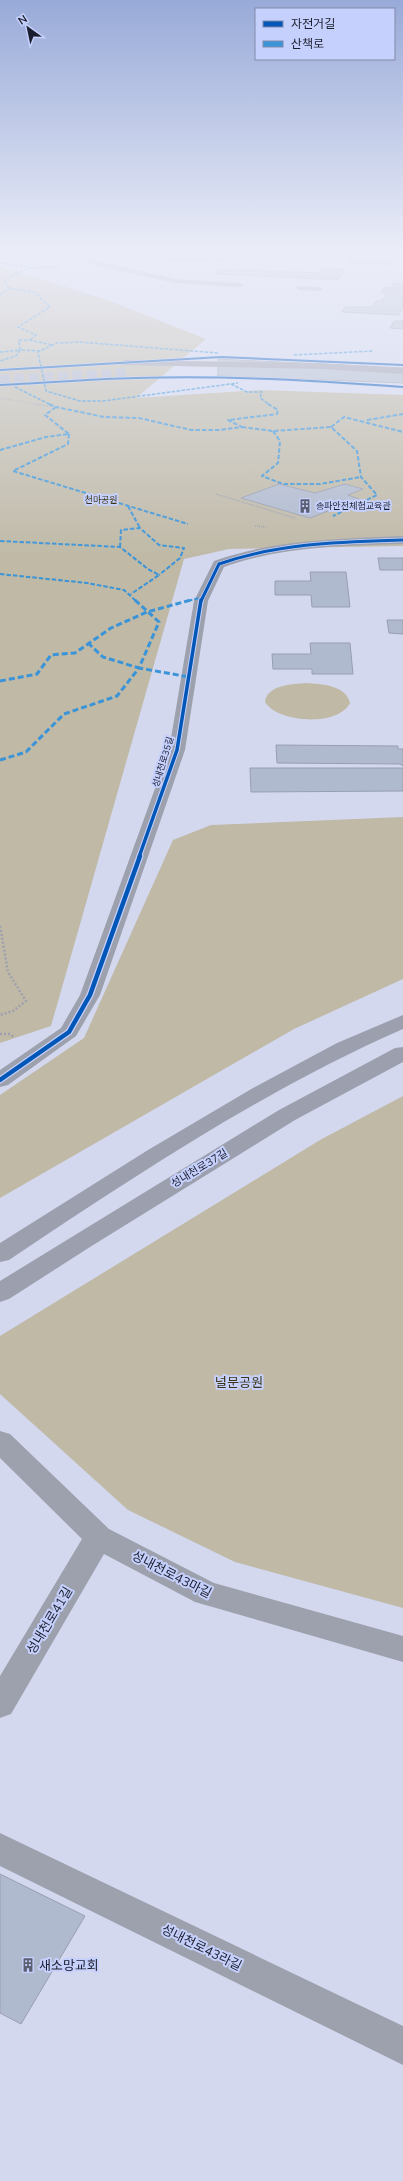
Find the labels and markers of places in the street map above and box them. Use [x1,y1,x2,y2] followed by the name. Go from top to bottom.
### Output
[297,498,313,514] building icon: 송파안전체험교육관
[316,500,391,512] place label: 송파안전체험교육관
[20,1957,36,1973] building icon: 새소망교회
[39,1957,99,1975] place label: 새소망교회

